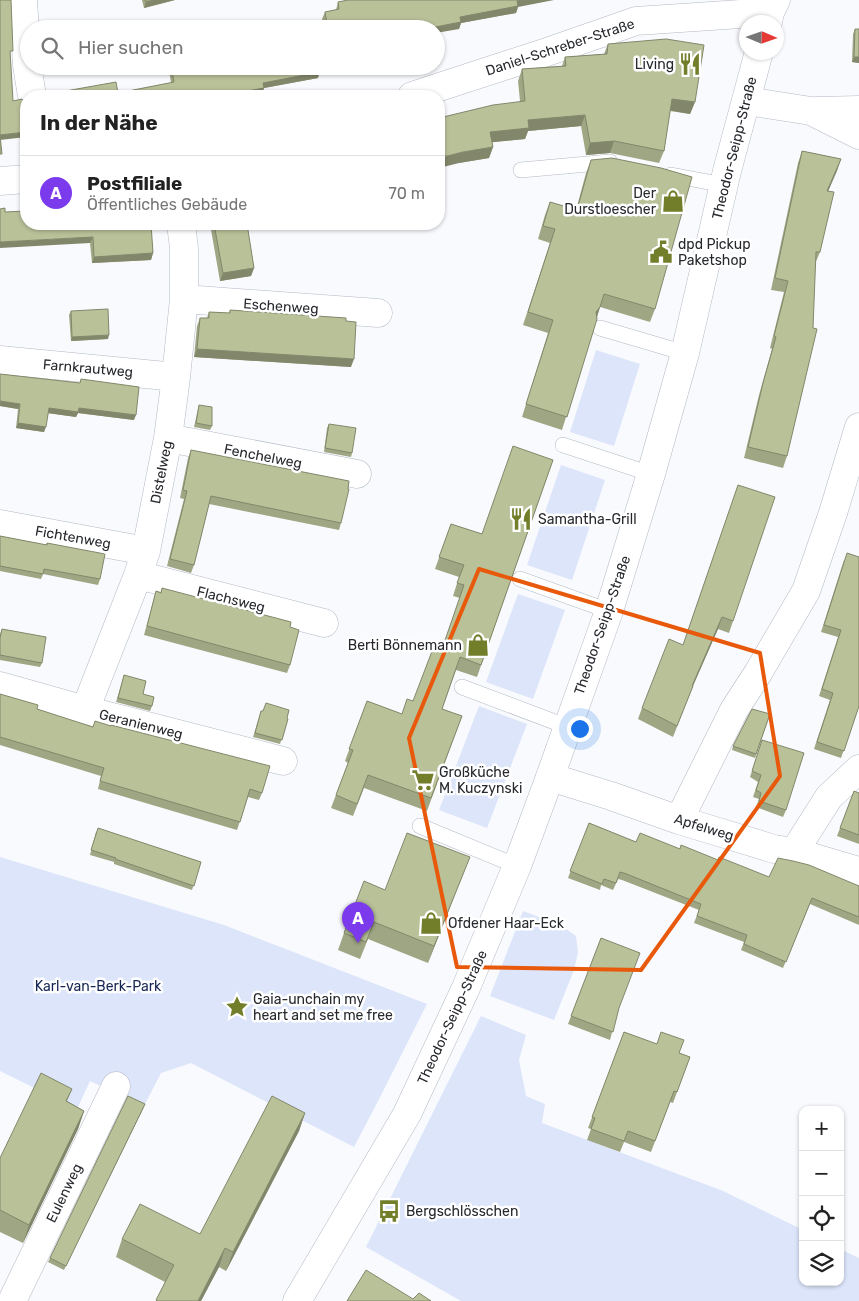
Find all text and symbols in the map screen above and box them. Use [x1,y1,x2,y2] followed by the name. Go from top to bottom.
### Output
[483,15,637,80] street label: Daniel-Schreber-Straße
[739,15,784,60] north arrow
[20,20,445,75] search box
[38,34,66,62] icon: search
[78,36,184,59] text: Hier suchen
[677,51,703,77] restaurant icon: Living
[635,56,674,73] place label: Living
[709,75,760,221] street label: Theodor-Seipp-Straße
[40,110,158,135] text: In der Nähe
[87,172,182,195] text: Postfiliale
[50,184,62,203] text: A
[388,184,425,203] text: 70 m
[564,185,657,218] place label: Der Durstloescher
[660,188,686,214] shop icon: Der Durstloescher
[87,195,247,214] text: Öffentliches Gebäude
[678,236,751,269] place label: dpd Pickup Paketshop
[648,239,674,265] public building icon: dpd Pickup Paketshop
[243,295,319,318] street label: Eschenweg
[42,356,134,381] street label: Farnkrautweg
[147,439,176,505] street label: Distelweg
[222,441,303,472] street label: Fenchelweg
[508,506,534,532] restaurant icon: Samantha-Grill
[538,511,637,528] place label: Samantha-Grill
[34,522,112,553] street label: Fichtenweg
[571,553,634,697] street label: Theodor-Seipp-Straße
[195,583,267,616] street label: Flachsweg
[465,632,491,658] shop icon: Berti Bönnemann
[348,637,462,654] place label: Berti Bönnemann
[97,706,184,743] street label: Geranienweg
[567,716,593,742] your location
[439,764,522,797] place label: Großküche M. Kuczynski
[410,767,436,793] supermarket icon: Großküche M. Kuczynski
[672,810,736,845] street label: Apfelweg
[342,902,374,943] pin: A
[418,910,444,936] shop icon: Ofdener Haar-Eck
[448,915,565,932] place label: Ofdener Haar-Eck
[414,947,491,1087] street label: Theodor-Seipp-Straße
[35,978,162,995] park label: Karl-van-Berk-Park
[253,991,393,1024] place label: Gaia-unchain my heart and set me free
[224,994,250,1020] place icon: Gaia-unchain my heart and set me free
[799,1106,844,1286] map controls
[799,1106,844,1151] button: +
[799,1151,844,1196] button: −
[43,1161,86,1226] street label: Eulenweg
[799,1196,844,1241] button: locate
[376,1198,402,1224] bus stop icon: Bergschlösschen
[406,1203,518,1220] place label: Bergschlösschen
[799,1241,844,1286] button: layers

